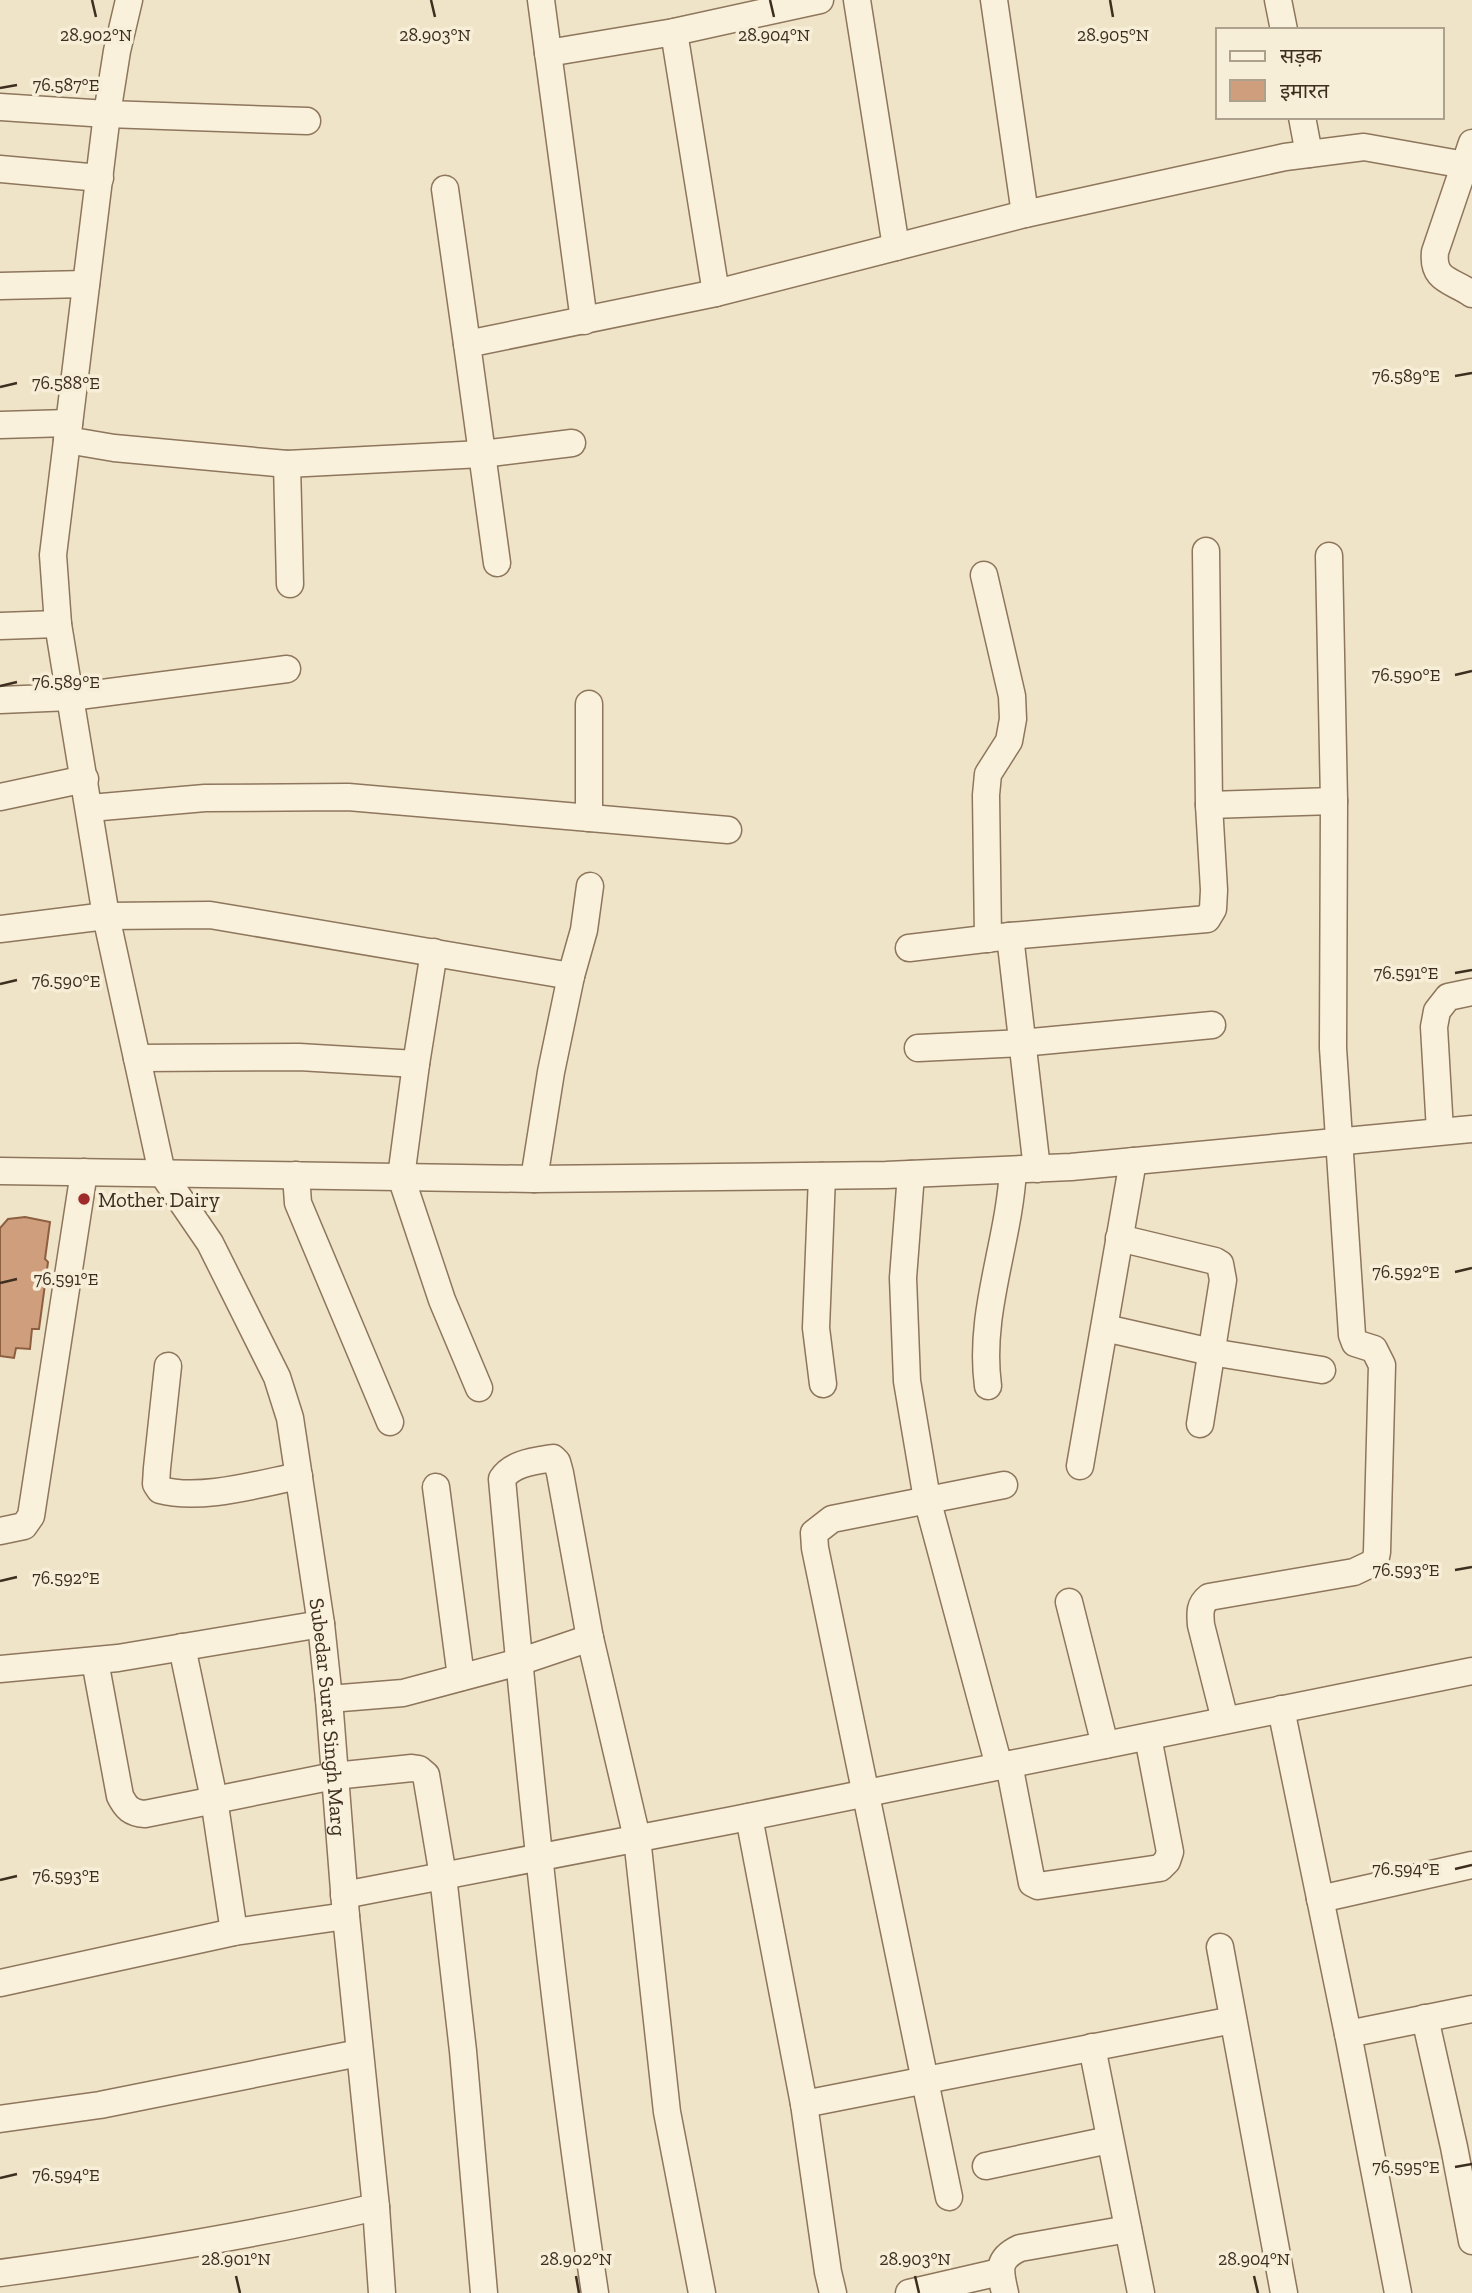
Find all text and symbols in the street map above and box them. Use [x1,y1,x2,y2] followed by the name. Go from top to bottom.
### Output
[60,24,132,46] text: 28.902°N
[399,24,471,46] text: 28.903°N
[738,24,810,46] text: 28.904°N
[1077,24,1149,46] text: 28.905°N
[1216,28,1444,119] legend
[1280,43,1322,68] text: सड़क
[33,74,99,96] text: 76.587°E
[1280,78,1330,103] text: इमारत
[1372,365,1440,387] text: 76.589°E
[32,372,100,394] text: 76.588°E
[1372,664,1440,686] text: 76.590°E
[32,671,100,693] text: 76.589°E
[1374,962,1438,984] text: 76.591°E
[32,970,100,992] text: 76.590°E
[98,1187,220,1212] place label: Mother Dairy
[76,1191,92,1207] marker: Mother Dairy
[1372,1261,1440,1283] text: 76.592°E
[34,1268,98,1290] text: 76.591°E
[1373,1559,1439,1581] text: 76.593°E
[32,1567,100,1589] text: 76.592°E
[305,1596,352,1838] street label: Subedar Surat Singh Marg
[1372,1858,1440,1880] text: 76.594°E
[33,1865,99,1887] text: 76.593°E
[1372,2156,1440,2178] text: 76.595°E
[32,2164,100,2186] text: 76.594°E
[201,2248,271,2270] text: 28.901°N
[540,2248,612,2270] text: 28.902°N
[879,2248,951,2270] text: 28.903°N
[1218,2248,1290,2270] text: 28.904°N

